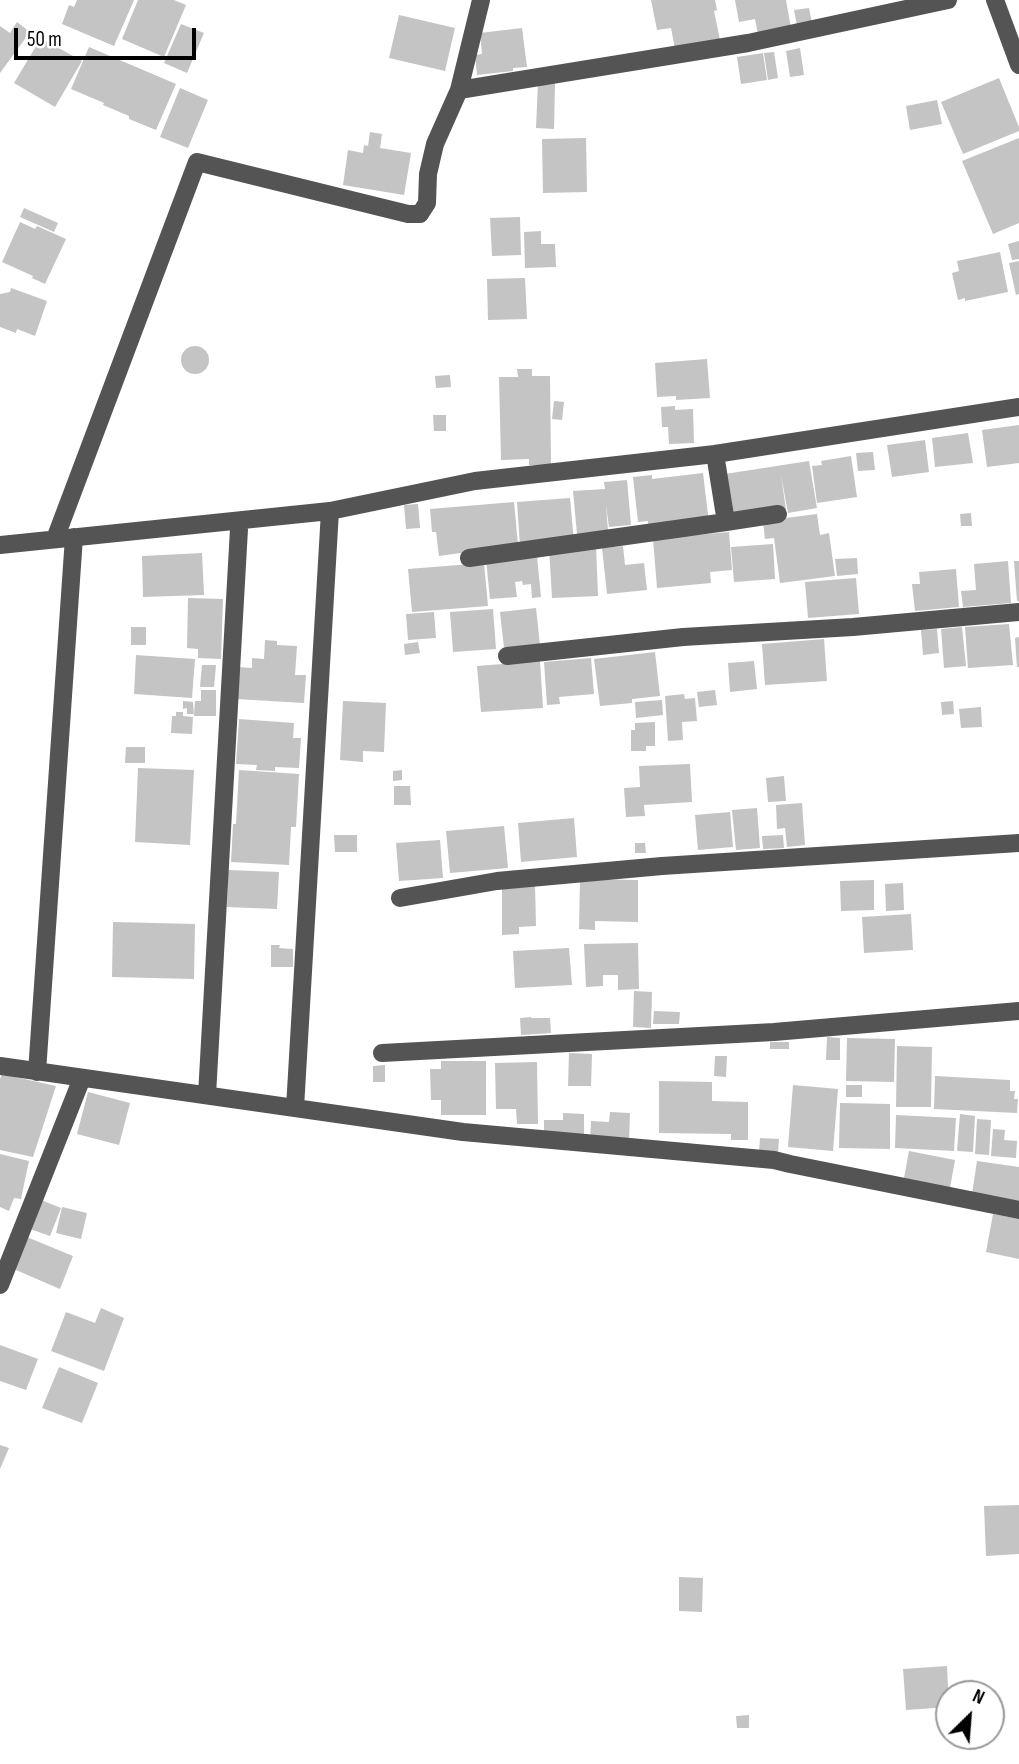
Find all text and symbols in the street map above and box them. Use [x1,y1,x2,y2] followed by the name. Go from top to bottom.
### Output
[18,14,200,58] scale bar
[27,27,62,52] text: 50 m
[935,1680,1005,1750] north arrow
[969,1685,988,1710] text: N

